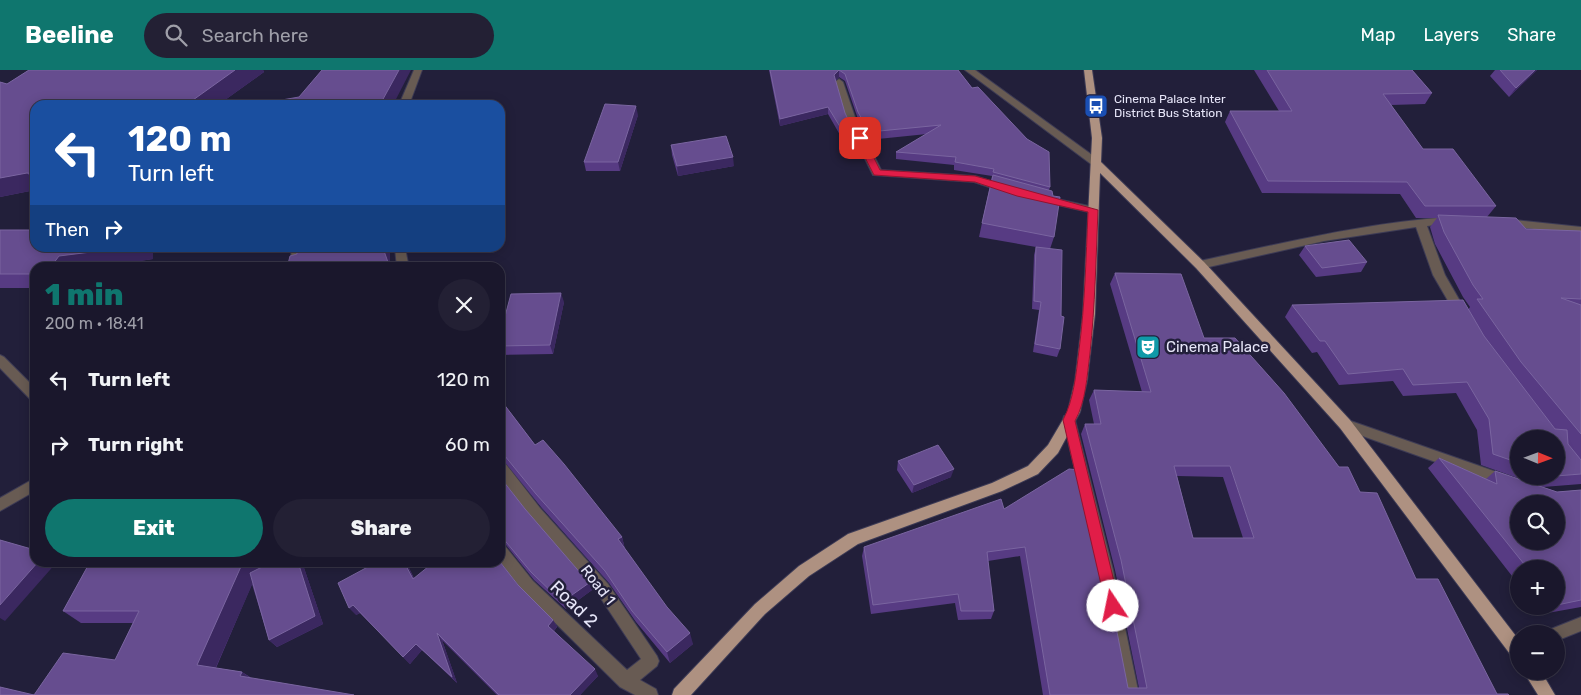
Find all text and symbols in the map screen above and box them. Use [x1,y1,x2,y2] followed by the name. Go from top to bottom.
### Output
[144,13,494,58] search box
[25,21,114,49] text: Beeline
[162,21,190,49] icon: search
[202,24,308,47] text: Search here
[1361,24,1396,46] text: Map
[1424,24,1479,46] text: Layers
[1507,24,1556,46] text: Share
[1114,92,1226,120] place label: Cinema Palace Inter District Bus Station
[1083,93,1109,119] bus stop icon: Cinema Palace Inter District Bus Station
[839,117,881,159] pin
[128,118,231,160] text: 120 m
[45,120,110,185] icon: left
[846,124,874,152] icon: arrive
[128,160,214,187] text: Turn left
[99,215,127,243] icon: right
[45,218,89,241] text: Then
[45,277,123,313] text: 1 min
[438,279,490,331] button: close
[45,314,144,333] text: 200 m · 18:41
[1135,334,1161,360] theatre icon: Cinema Palace
[1166,338,1269,356] place label: Cinema Palace
[45,366,73,394] icon: left
[88,368,170,391] text: Turn left
[437,368,490,391] text: 120 m
[1510,430,1565,485] north arrow
[1510,430,1565,680] map controls
[45,431,73,459] icon: right
[88,433,183,456] text: Turn right
[445,433,490,456] text: 60 m
[1510,495,1565,550] button: search
[45,499,263,557] button: Exit
[273,499,490,557] button: Share
[1510,560,1565,615] button: +
[577,561,619,609] street label: Road 1
[546,576,602,632] street label: Road 2
[1086,579,1138,631] position arrow
[1510,625,1565,680] button: −

